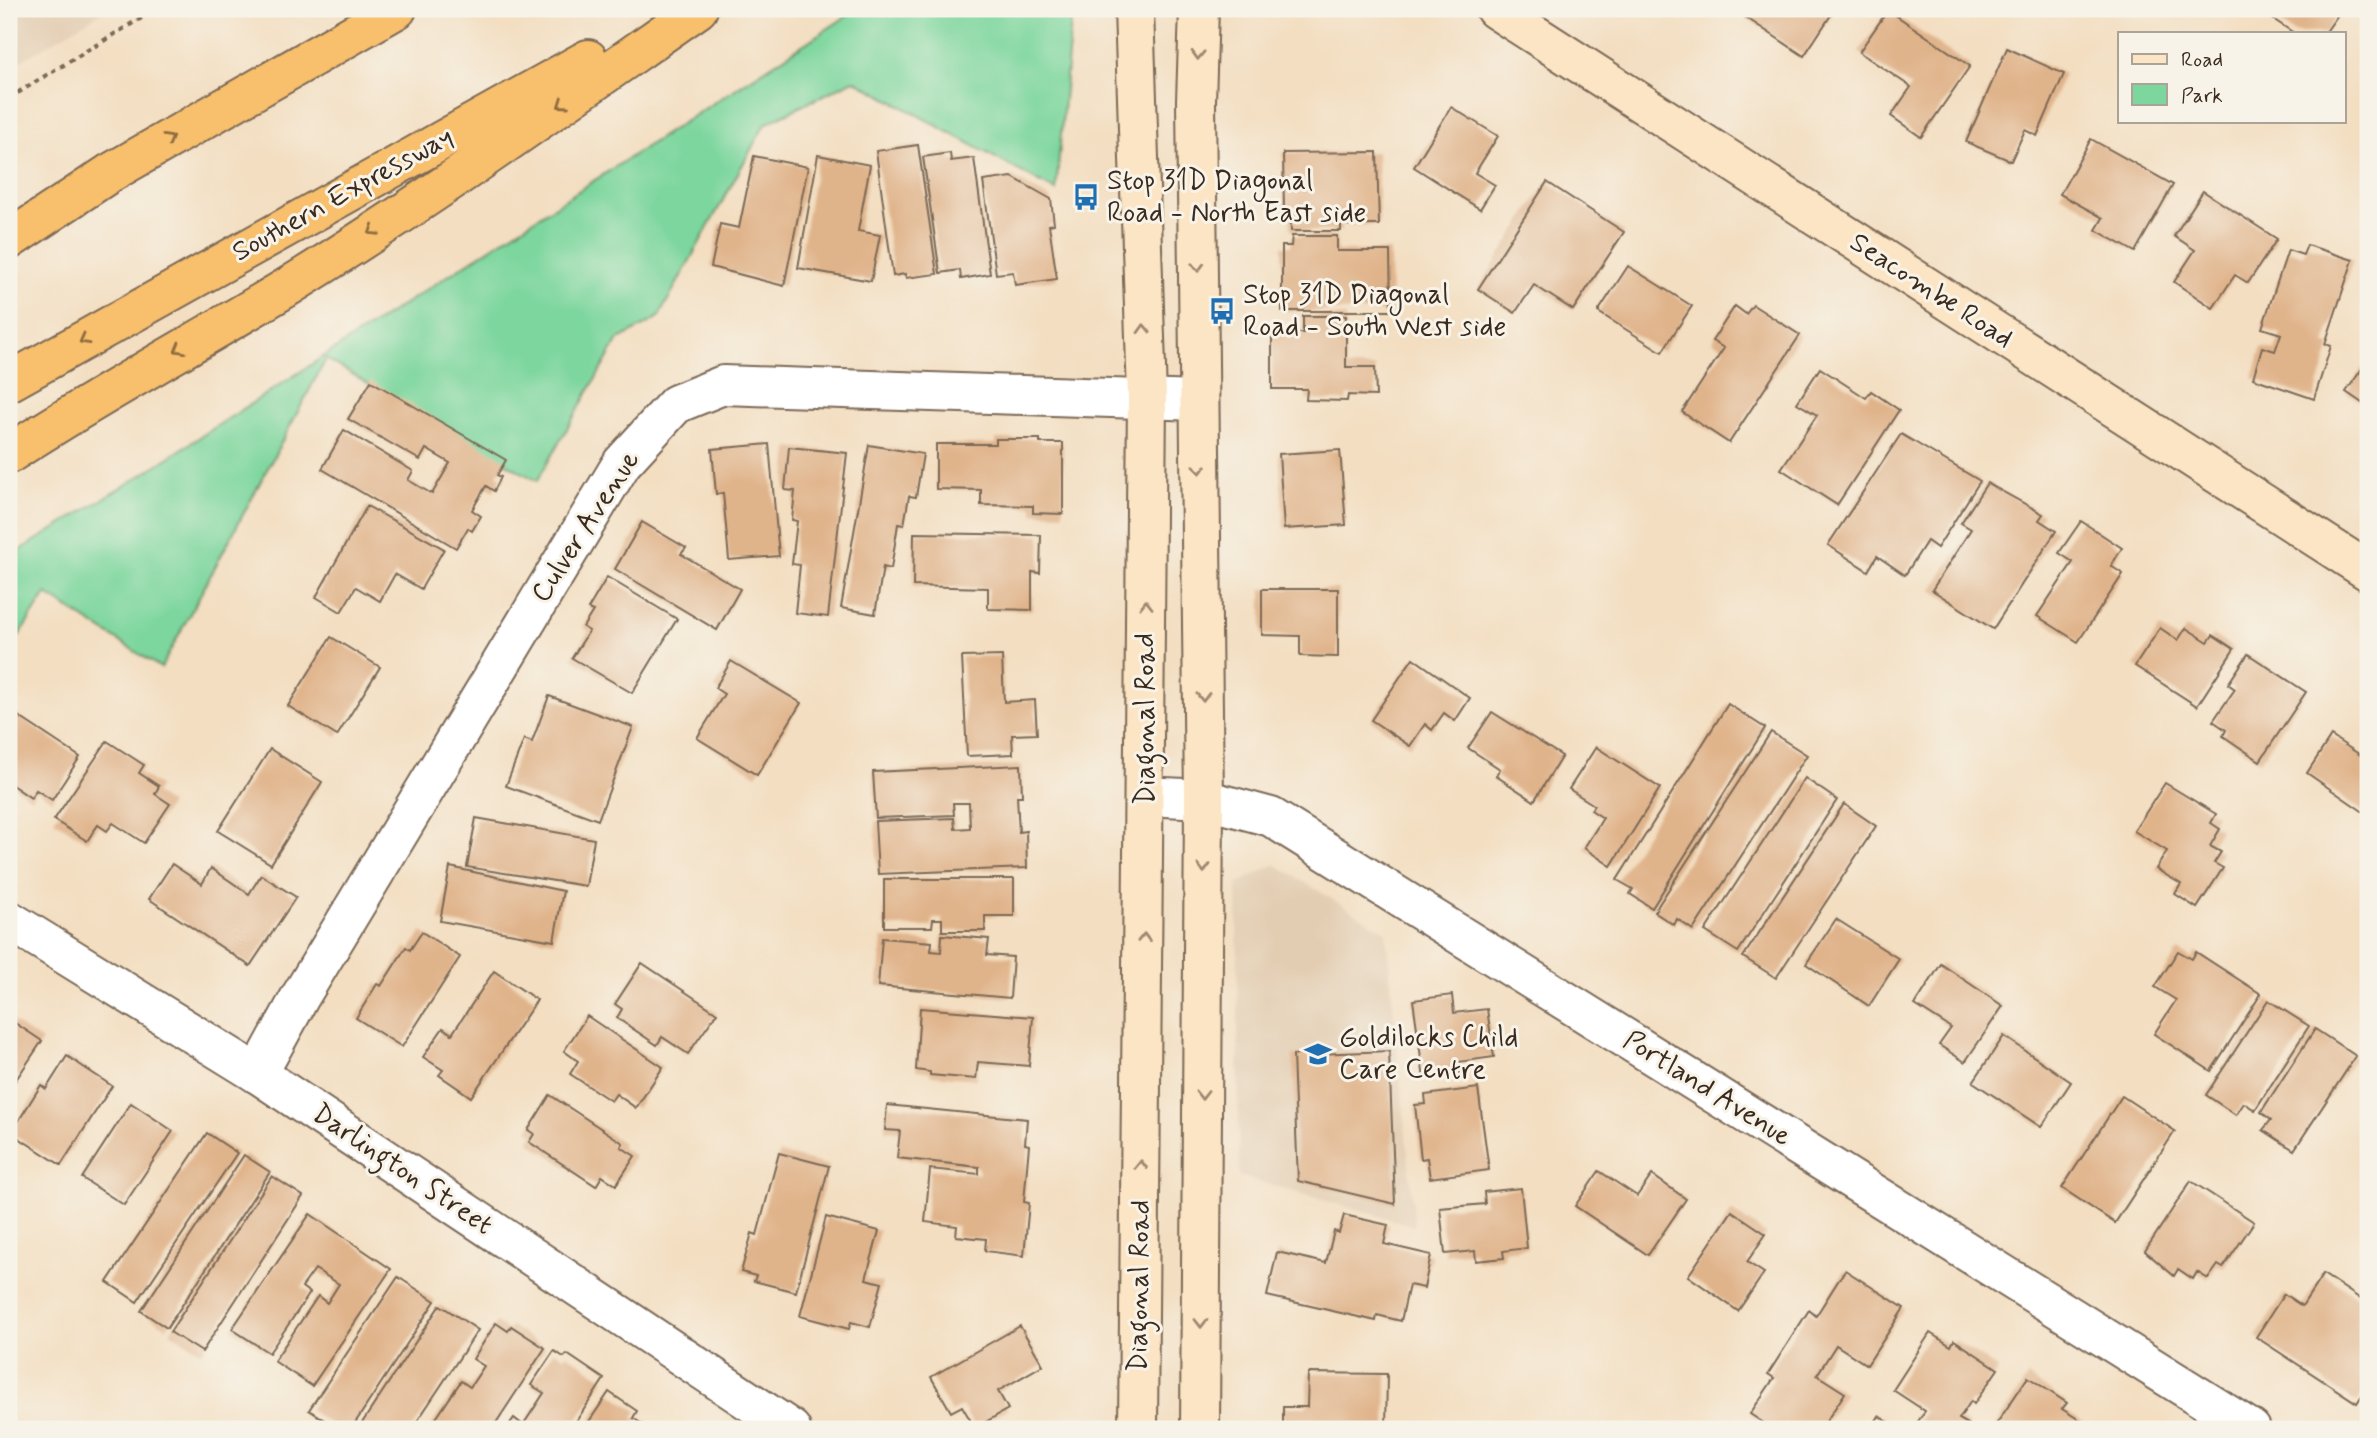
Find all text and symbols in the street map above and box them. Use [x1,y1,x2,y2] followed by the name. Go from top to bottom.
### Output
[2118,32,2346,122] legend
[2181,46,2223,74] text: Road
[1190,50,1205,61] one-way arrow
[2181,82,2223,110] text: Park
[557,96,570,108] one-way arrow
[226,119,460,271] street label: Southern Expressway
[162,134,175,147] one-way arrow
[1107,163,1366,232] place label: Stop 31D Diagonal Road - North East side
[1071,182,1101,212] bus stop icon: Stop 31D Diagonal Road - North East side
[368,223,381,236] one-way arrow
[1842,224,2020,358] street label: Seacombe Road
[1190,263,1206,273] one-way arrow
[1243,277,1506,346] place label: Stop 31D Diagonal Road - South West side
[1207,296,1237,326] bus stop icon: Stop 31D Diagonal Road - South West side
[1137,323,1152,334] one-way arrow
[78,332,91,345] one-way arrow
[174,341,187,354] one-way arrow
[523,444,649,610] street label: Culver Avenue
[1192,464,1208,475] one-way arrow
[1138,599,1154,610] one-way arrow
[1128,633,1168,805] street label: Diagonal Road
[1195,692,1211,702] one-way arrow
[1196,863,1212,873] one-way arrow
[1136,932,1152,942] one-way arrow
[1339,1020,1518,1089] place label: Goldilocks Child Care Centre
[1616,1023,1798,1155] street label: Portland Avenue
[1303,1039,1333,1069] school or university icon: Goldilocks Child Care Centre
[1195,1090,1210,1101] one-way arrow
[303,1096,500,1247] street label: Darlington Street
[1133,1159,1149,1170] one-way arrow
[1120,1200,1163,1372] street label: Diagonal Road
[1193,1318,1209,1328] one-way arrow

